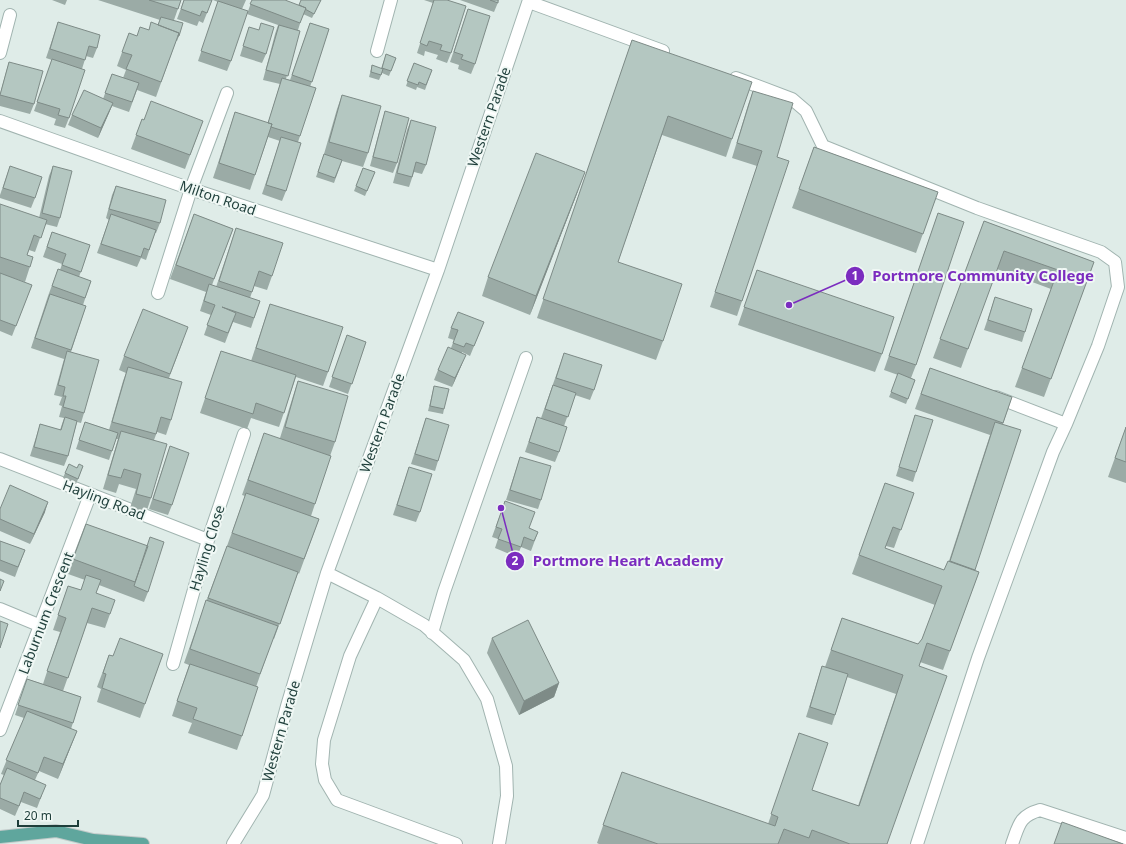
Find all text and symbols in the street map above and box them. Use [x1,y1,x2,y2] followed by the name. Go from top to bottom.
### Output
[463,64,515,169] street label: Western Parade
[178,176,259,219] street label: Milton Road
[845,263,1102,290] callout: Portmore Community College
[872,265,1094,285] text: Portmore Community College
[852,267,858,284] text: 1
[355,370,408,475] street label: Western Parade
[60,475,148,524] street label: Hayling Road
[184,502,229,593] street label: Hayling Close
[505,548,731,575] callout: Portmore Heart Academy
[13,549,78,677] street label: Laburnum Crescent
[533,550,724,570] text: Portmore Heart Academy
[512,552,519,569] text: 2
[257,678,304,784] street label: Western Parade
[18,802,78,828] scale bar
[24,807,52,824] text: 20 m

